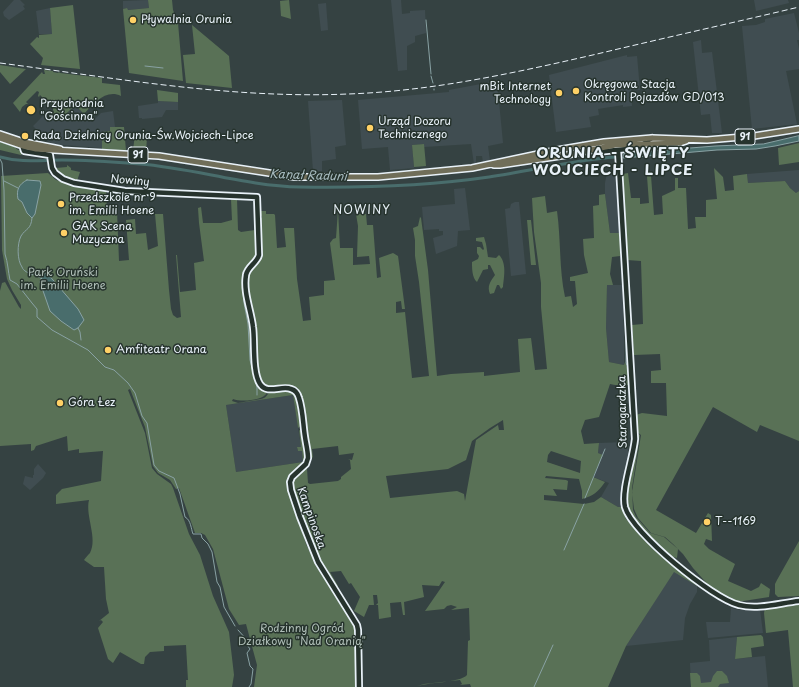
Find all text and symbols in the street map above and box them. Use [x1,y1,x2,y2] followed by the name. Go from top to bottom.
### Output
[141,13,232,27] place label: Pływalnia Orunia
[128,15,138,25] marker: Pływalnia Orunia
[584,78,724,104] place label: Okręgowa Stacja Kontroli Pojazdów GD/013
[480,80,551,106] place label: mBit Internet Technology
[571,86,581,96] marker: Okręgowa Stacja Kontroli Pojazdów GD/013
[554,88,564,98] marker: mBit Internet Technology
[40,97,104,123] place label: Przychodnia "Gościnna"
[25,104,37,116] marker: Przychodnia "Gościnna"
[378,115,451,141] place label: Urząd Dozoru Technicznego
[365,123,375,133] marker: Urząd Dozoru Technicznego
[33,129,254,143] place label: Rada Dzielnicy Orunia-Św.Wojciech-Lipce
[735,129,755,145] road number: 91
[20,131,30,141] marker: Rada Dzielnicy Orunia-Św.Wojciech-Lipce
[533,145,693,180] district label: ORUNIA - ŚWIĘTY WOJCIECH - LIPCE
[128,147,148,163] road number: 91
[269,167,347,185] water label: Kanał Raduni
[110,173,150,189] street label: Nowiny
[69,191,156,217] place label: Przedszkole nr 9 im. Emilii Hoene
[56,199,66,209] marker: Przedszkole nr 9 im. Emilii Hoene
[333,204,391,218] district label: NOWINY
[72,220,132,246] place label: GAK Scena Muzyczna
[59,228,69,238] marker: GAK Scena Muzyczna
[20,266,106,292] park label: Park Oruński im. Emilii Hoene
[116,343,207,357] place label: Amfiteatr Orana
[103,345,113,355] marker: Amfiteatr Orana
[616,375,630,449] street label: Starogardzka
[68,396,115,410] place label: Góra Łez
[55,398,65,408] marker: Góra Łez
[294,485,328,551] street label: Kampinoska
[715,515,756,529] place label: T--1169
[702,517,712,527] marker: T--1169
[238,622,366,648] park label: Rodzinny Ogród Działkowy "Nad Oranią"

